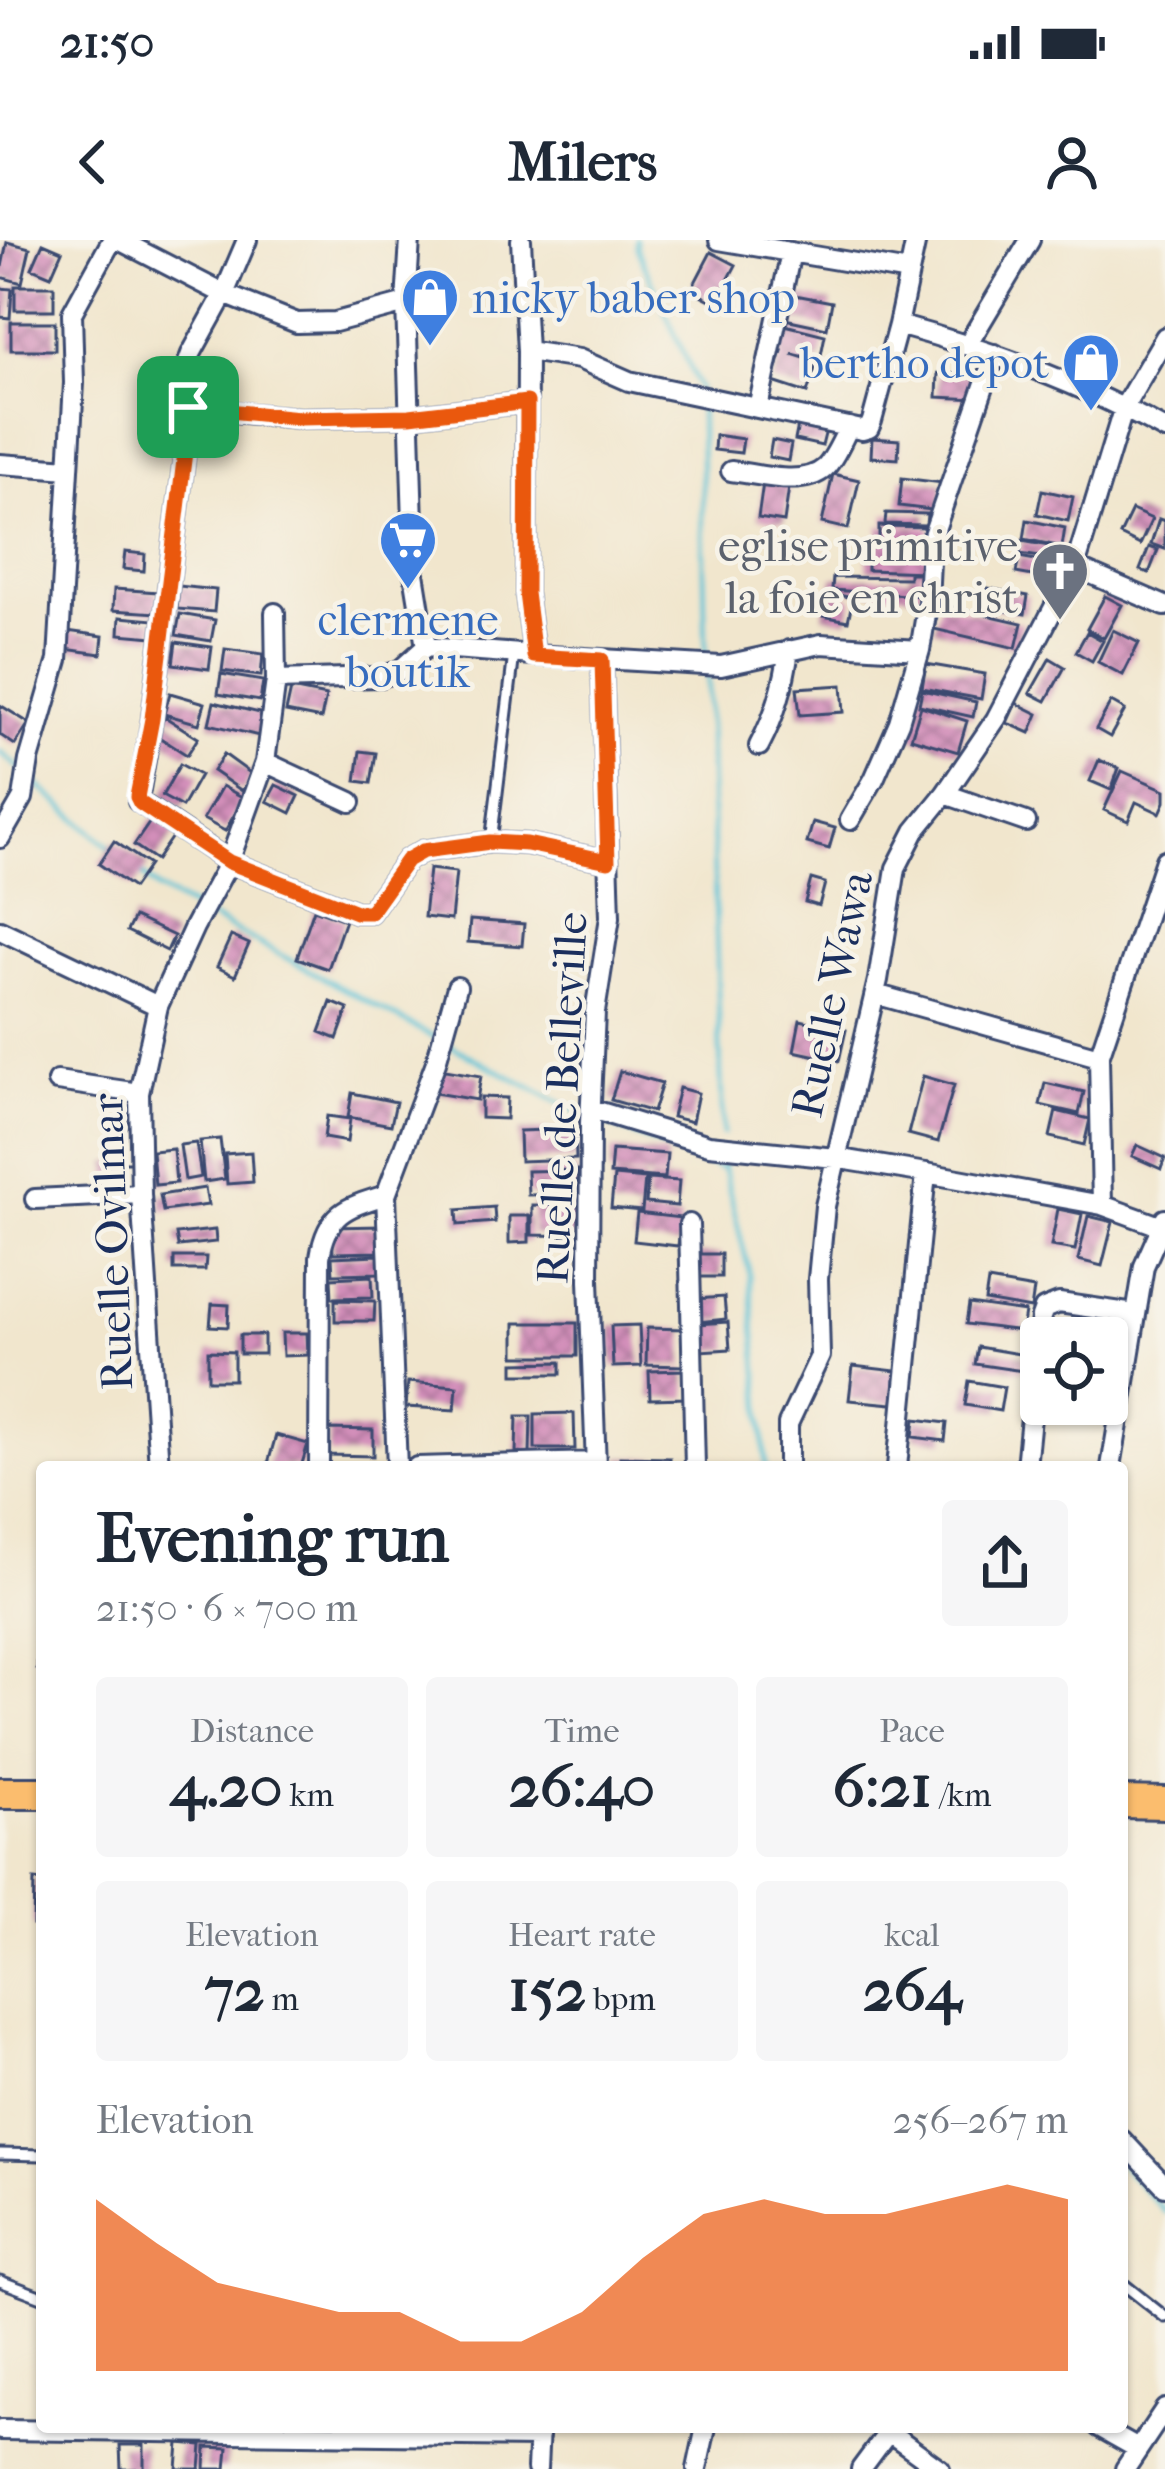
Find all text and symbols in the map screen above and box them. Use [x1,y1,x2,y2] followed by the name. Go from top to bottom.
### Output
[60,16,154,69] text: 21:50
[60,129,126,195] icon: back
[1039,129,1105,195] icon: person
[508,131,657,194] text: Milers
[399,266,461,348] shop icon: nicky baber shop
[472,272,795,325] place label: nicky baber shop
[1060,331,1122,413] shop icon: bertho depot
[799,337,1049,390] place label: bertho depot
[137,356,239,458] pin
[155,374,221,440] icon: arrive
[377,509,439,591] supermarket icon: clermene boutik
[718,520,1018,625] place label: eglise primitive la foie en christ
[1029,540,1091,622] church icon: eglise primitive la foie en christ
[318,594,498,699] place label: clermene boutik
[781,865,885,1122] street label: Ruelle Wawa
[526,911,599,1285] street label: Ruelle de Belleville
[81,1092,144,1391] street label: Ruelle Ovilmar
[1020,1317,1128,1425] map controls
[1020,1317,1128,1425] button: locate
[942,1500,1068,1626] button: share
[96,1501,449,1578] text: Evening run
[96,1585,358,1631] text: 21:50 · 6 × 700 m
[190,1712,314,1751] text: Distance
[545,1712,620,1751] text: Time
[879,1712,945,1751] text: Pace
[170,1751,282,1822] text: 4.20
[509,1751,655,1822] text: 26:40
[833,1751,932,1822] text: 6:21
[282,1776,334,1815] text: km
[932,1776,991,1815] text: /km
[185,1916,319,1955] text: Elevation
[508,1916,656,1955] text: Heart rate
[884,1916,940,1955] text: kcal
[205,1955,265,2026] text: 72
[508,1955,586,2026] text: 152
[863,1955,961,2026] text: 264
[265,1980,299,2019] text: m
[586,1980,656,2019] text: bpm
[96,2097,254,2143] text: Elevation
[892,2097,1068,2143] text: 256–267 m

